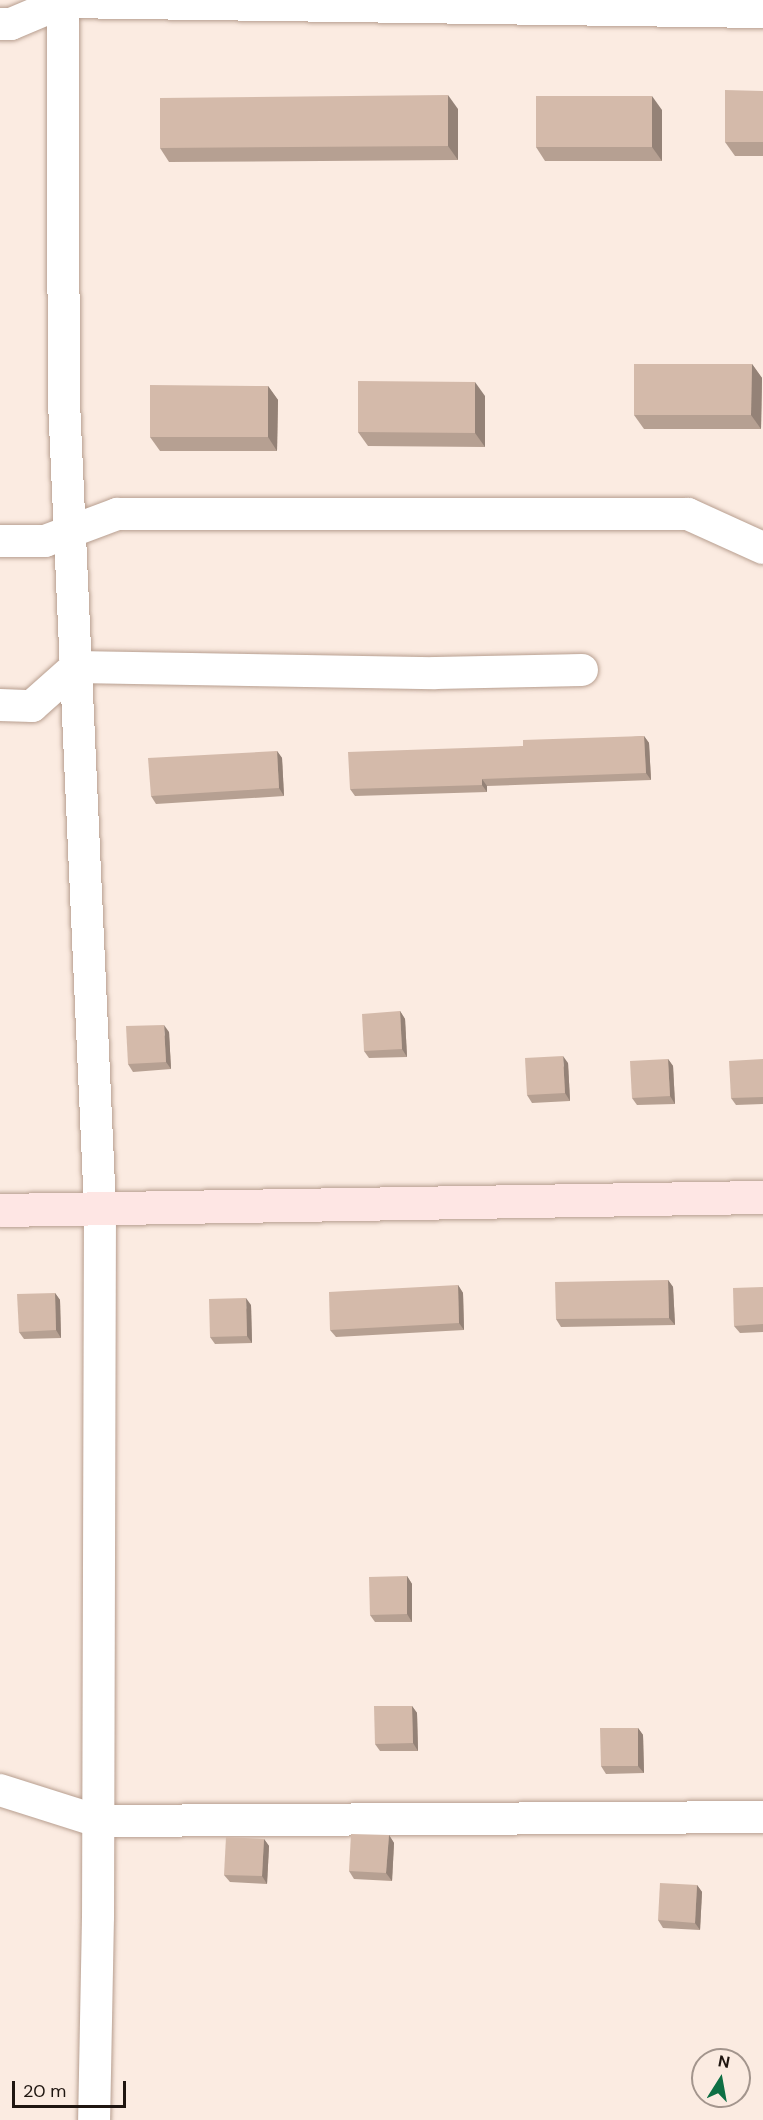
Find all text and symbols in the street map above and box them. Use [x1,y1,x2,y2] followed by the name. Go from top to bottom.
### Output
[691,2048,751,2108] north arrow
[716,2050,732,2073] text: N
[15,2069,129,2107] scale bar
[23,2079,66,2103] text: 20 m

